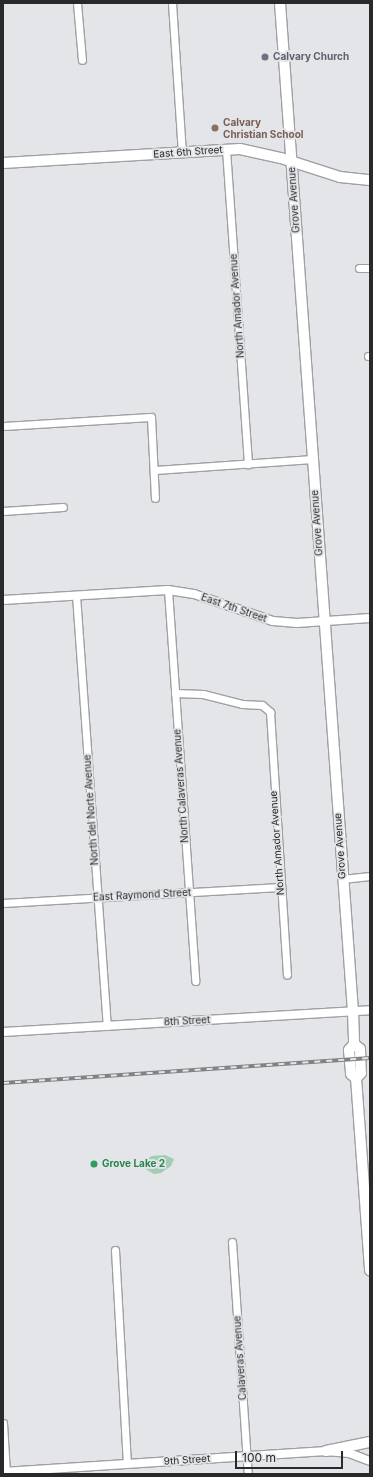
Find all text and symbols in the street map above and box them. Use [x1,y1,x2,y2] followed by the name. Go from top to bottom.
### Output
[273,51,349,63] place label: Calvary Church
[260,52,270,62] marker: Calvary Church
[223,116,303,140] place label: Calvary Christian School
[210,123,220,133] marker: Calvary Christian School
[153,144,223,160] street label: East 6th Street
[286,167,302,233] street label: Grove Avenue
[227,253,247,359] street label: North Amador Avenue
[309,490,325,556] street label: Grove Avenue
[199,591,269,625] street label: East 7th Street
[171,729,191,843] street label: North Calaveras Avenue
[81,754,101,866] street label: North del Norte Avenue
[267,790,287,896] street label: North Amador Avenue
[332,813,348,879] street label: Grove Avenue
[93,886,191,904] street label: East Raymond Street
[164,1014,210,1028] street label: 8th Street
[102,1158,165,1170] place label: Grove Lake 2
[89,1159,99,1169] marker: Grove Lake 2
[231,1315,249,1401] street label: Calaveras Avenue
[237,1443,345,1469] scale bar
[242,1450,276,1465] text: 100 m
[163,1452,211,1468] street label: 9th Street

